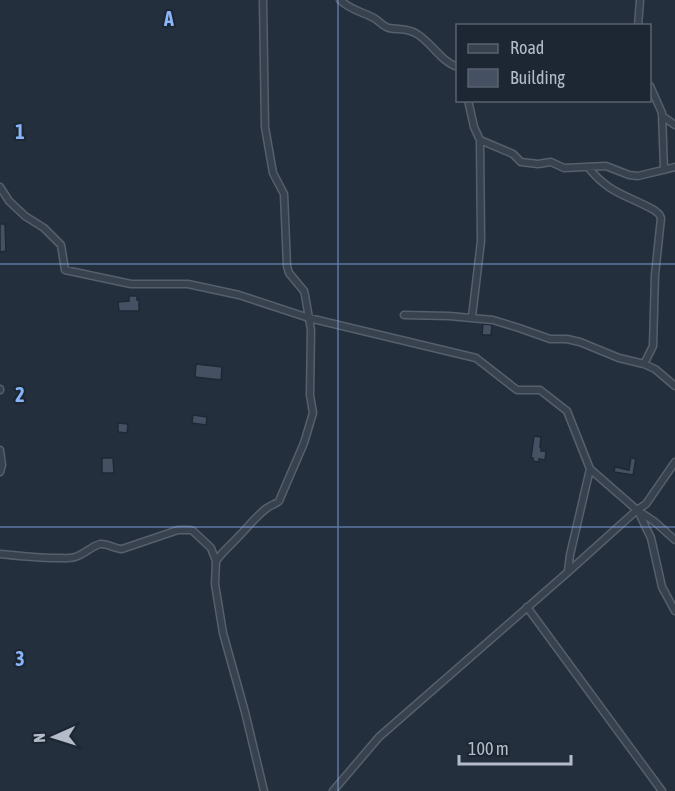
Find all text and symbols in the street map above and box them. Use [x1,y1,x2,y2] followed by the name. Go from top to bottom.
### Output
[163,7,174,30] text: A
[456,24,651,102] legend
[510,37,544,58] text: Road
[510,67,565,88] text: Building
[15,120,25,143] text: 1
[15,383,25,406] text: 2
[15,647,25,670] text: 3
[24,707,84,767] north arrow
[459,728,572,766] scale bar
[30,733,48,743] text: N
[468,738,509,759] text: 100 m

